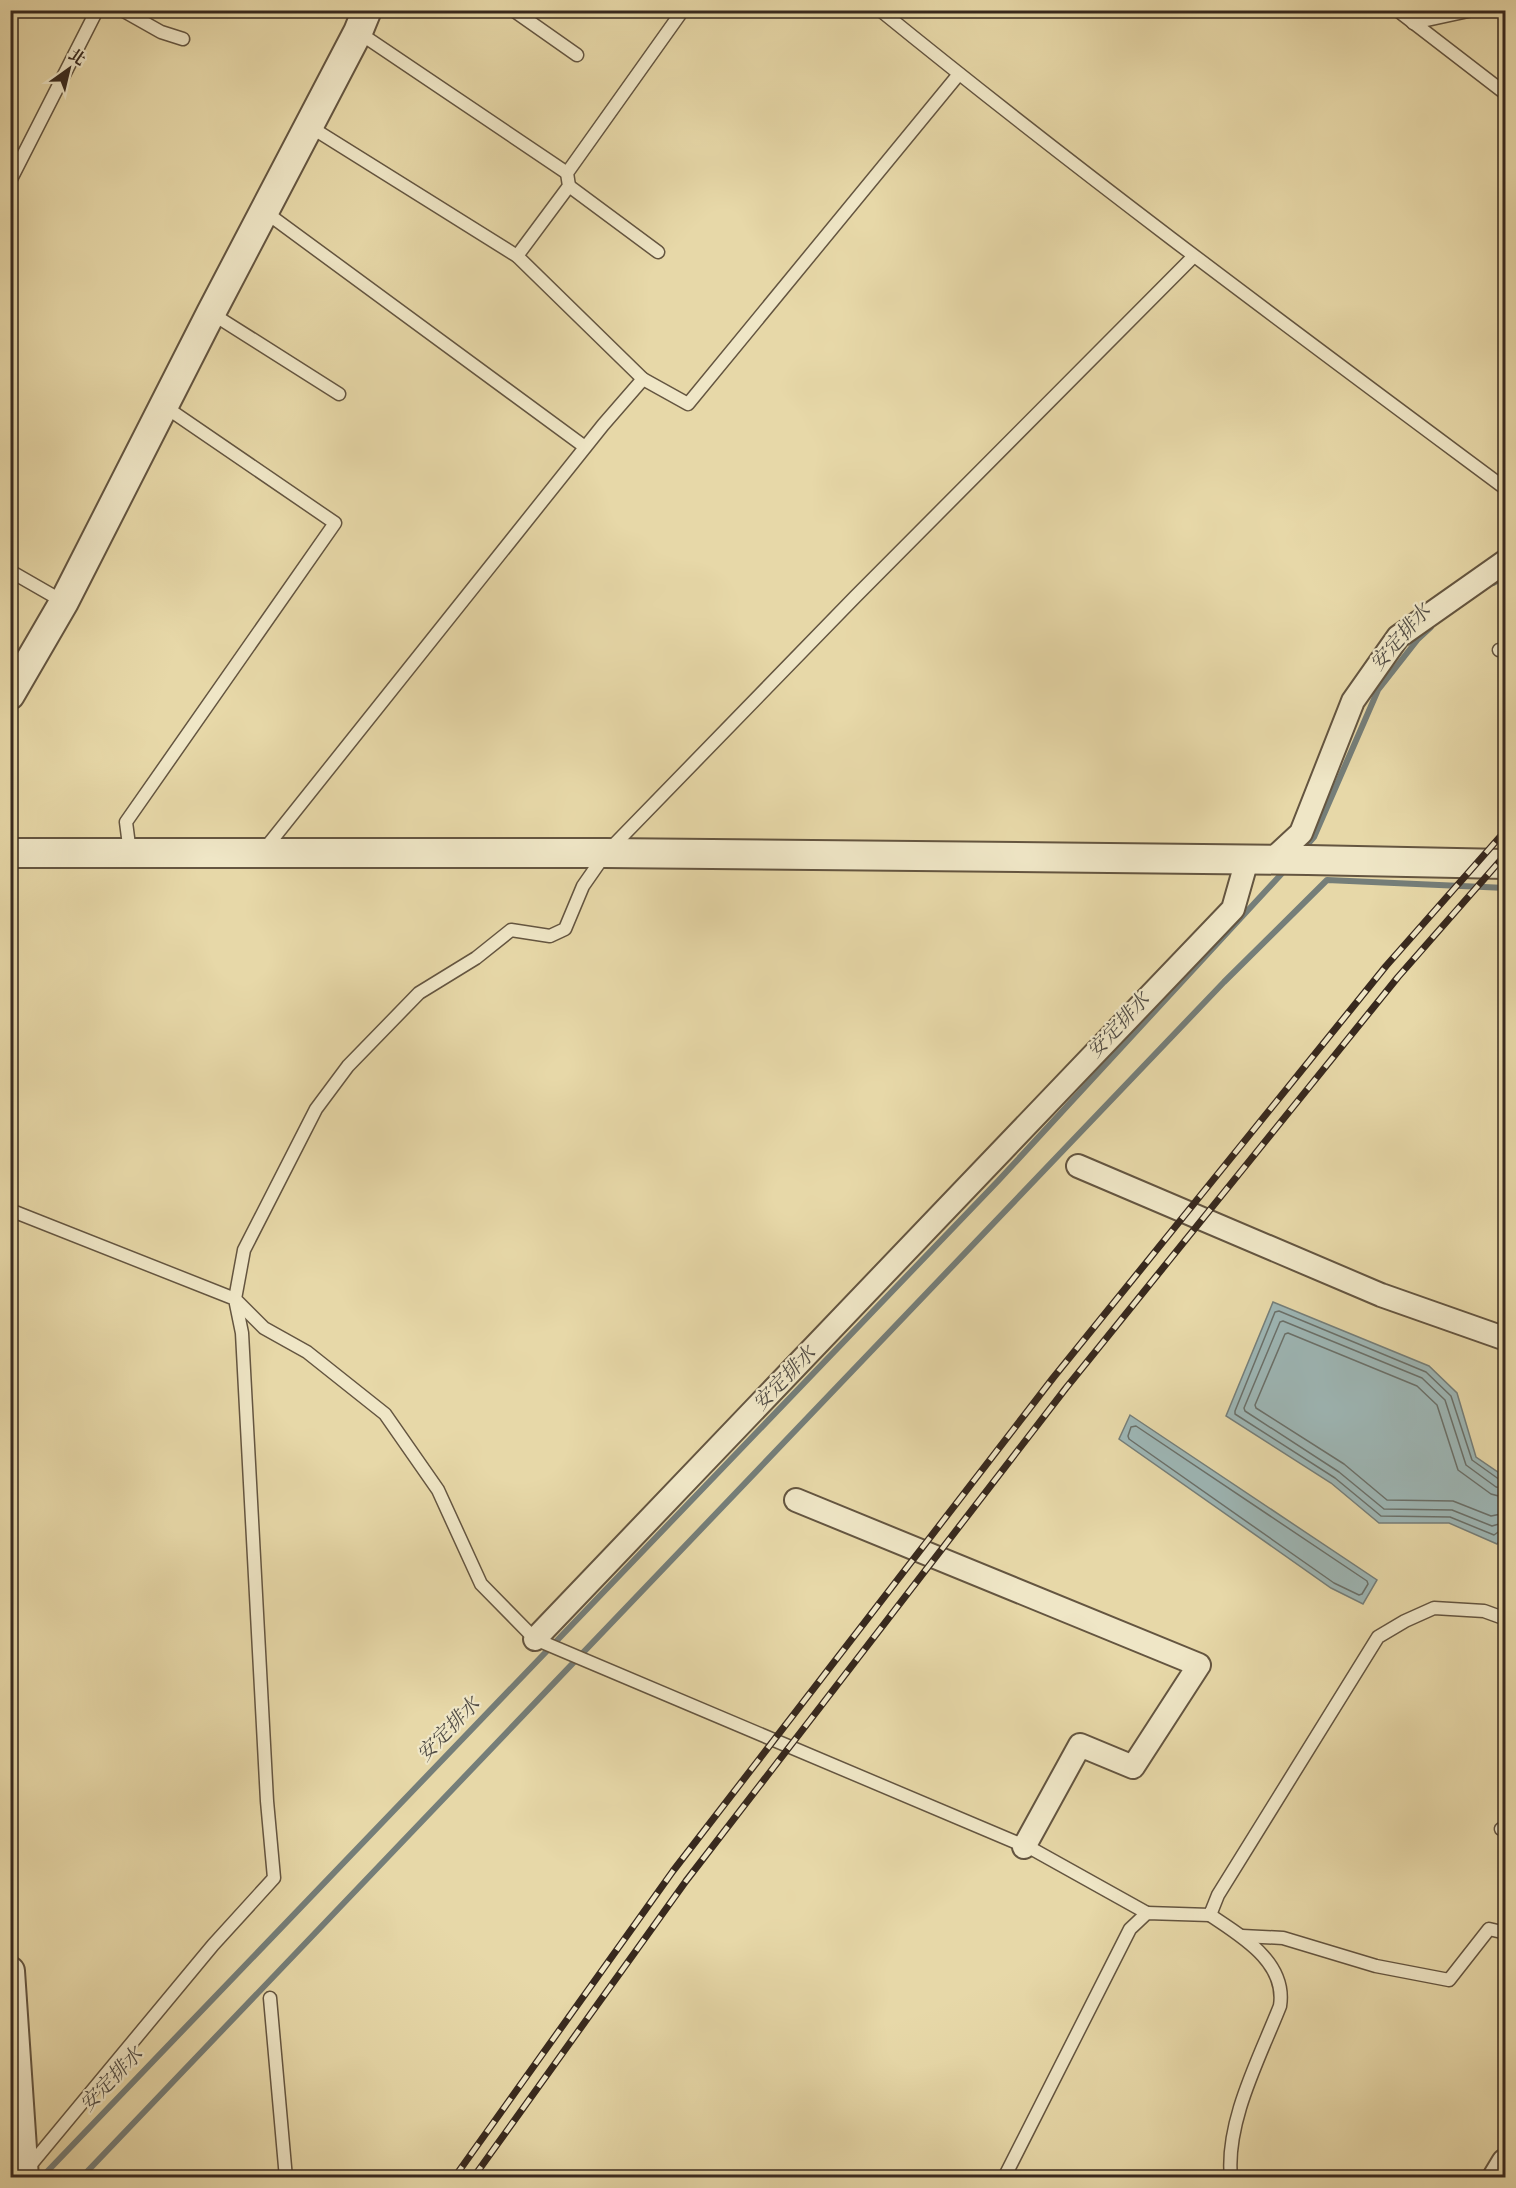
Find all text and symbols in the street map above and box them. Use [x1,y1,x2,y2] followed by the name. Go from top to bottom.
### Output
[39,39,99,99] north arrow
[64,45,89,71] text: 北
[1365,598,1438,676] water label: 安定排水
[1083,987,1157,1064] water label: 安定排水
[748,1340,823,1416] water label: 安定排水
[412,1691,487,1767] water label: 安定排水
[75,2041,150,2117] water label: 安定排水

